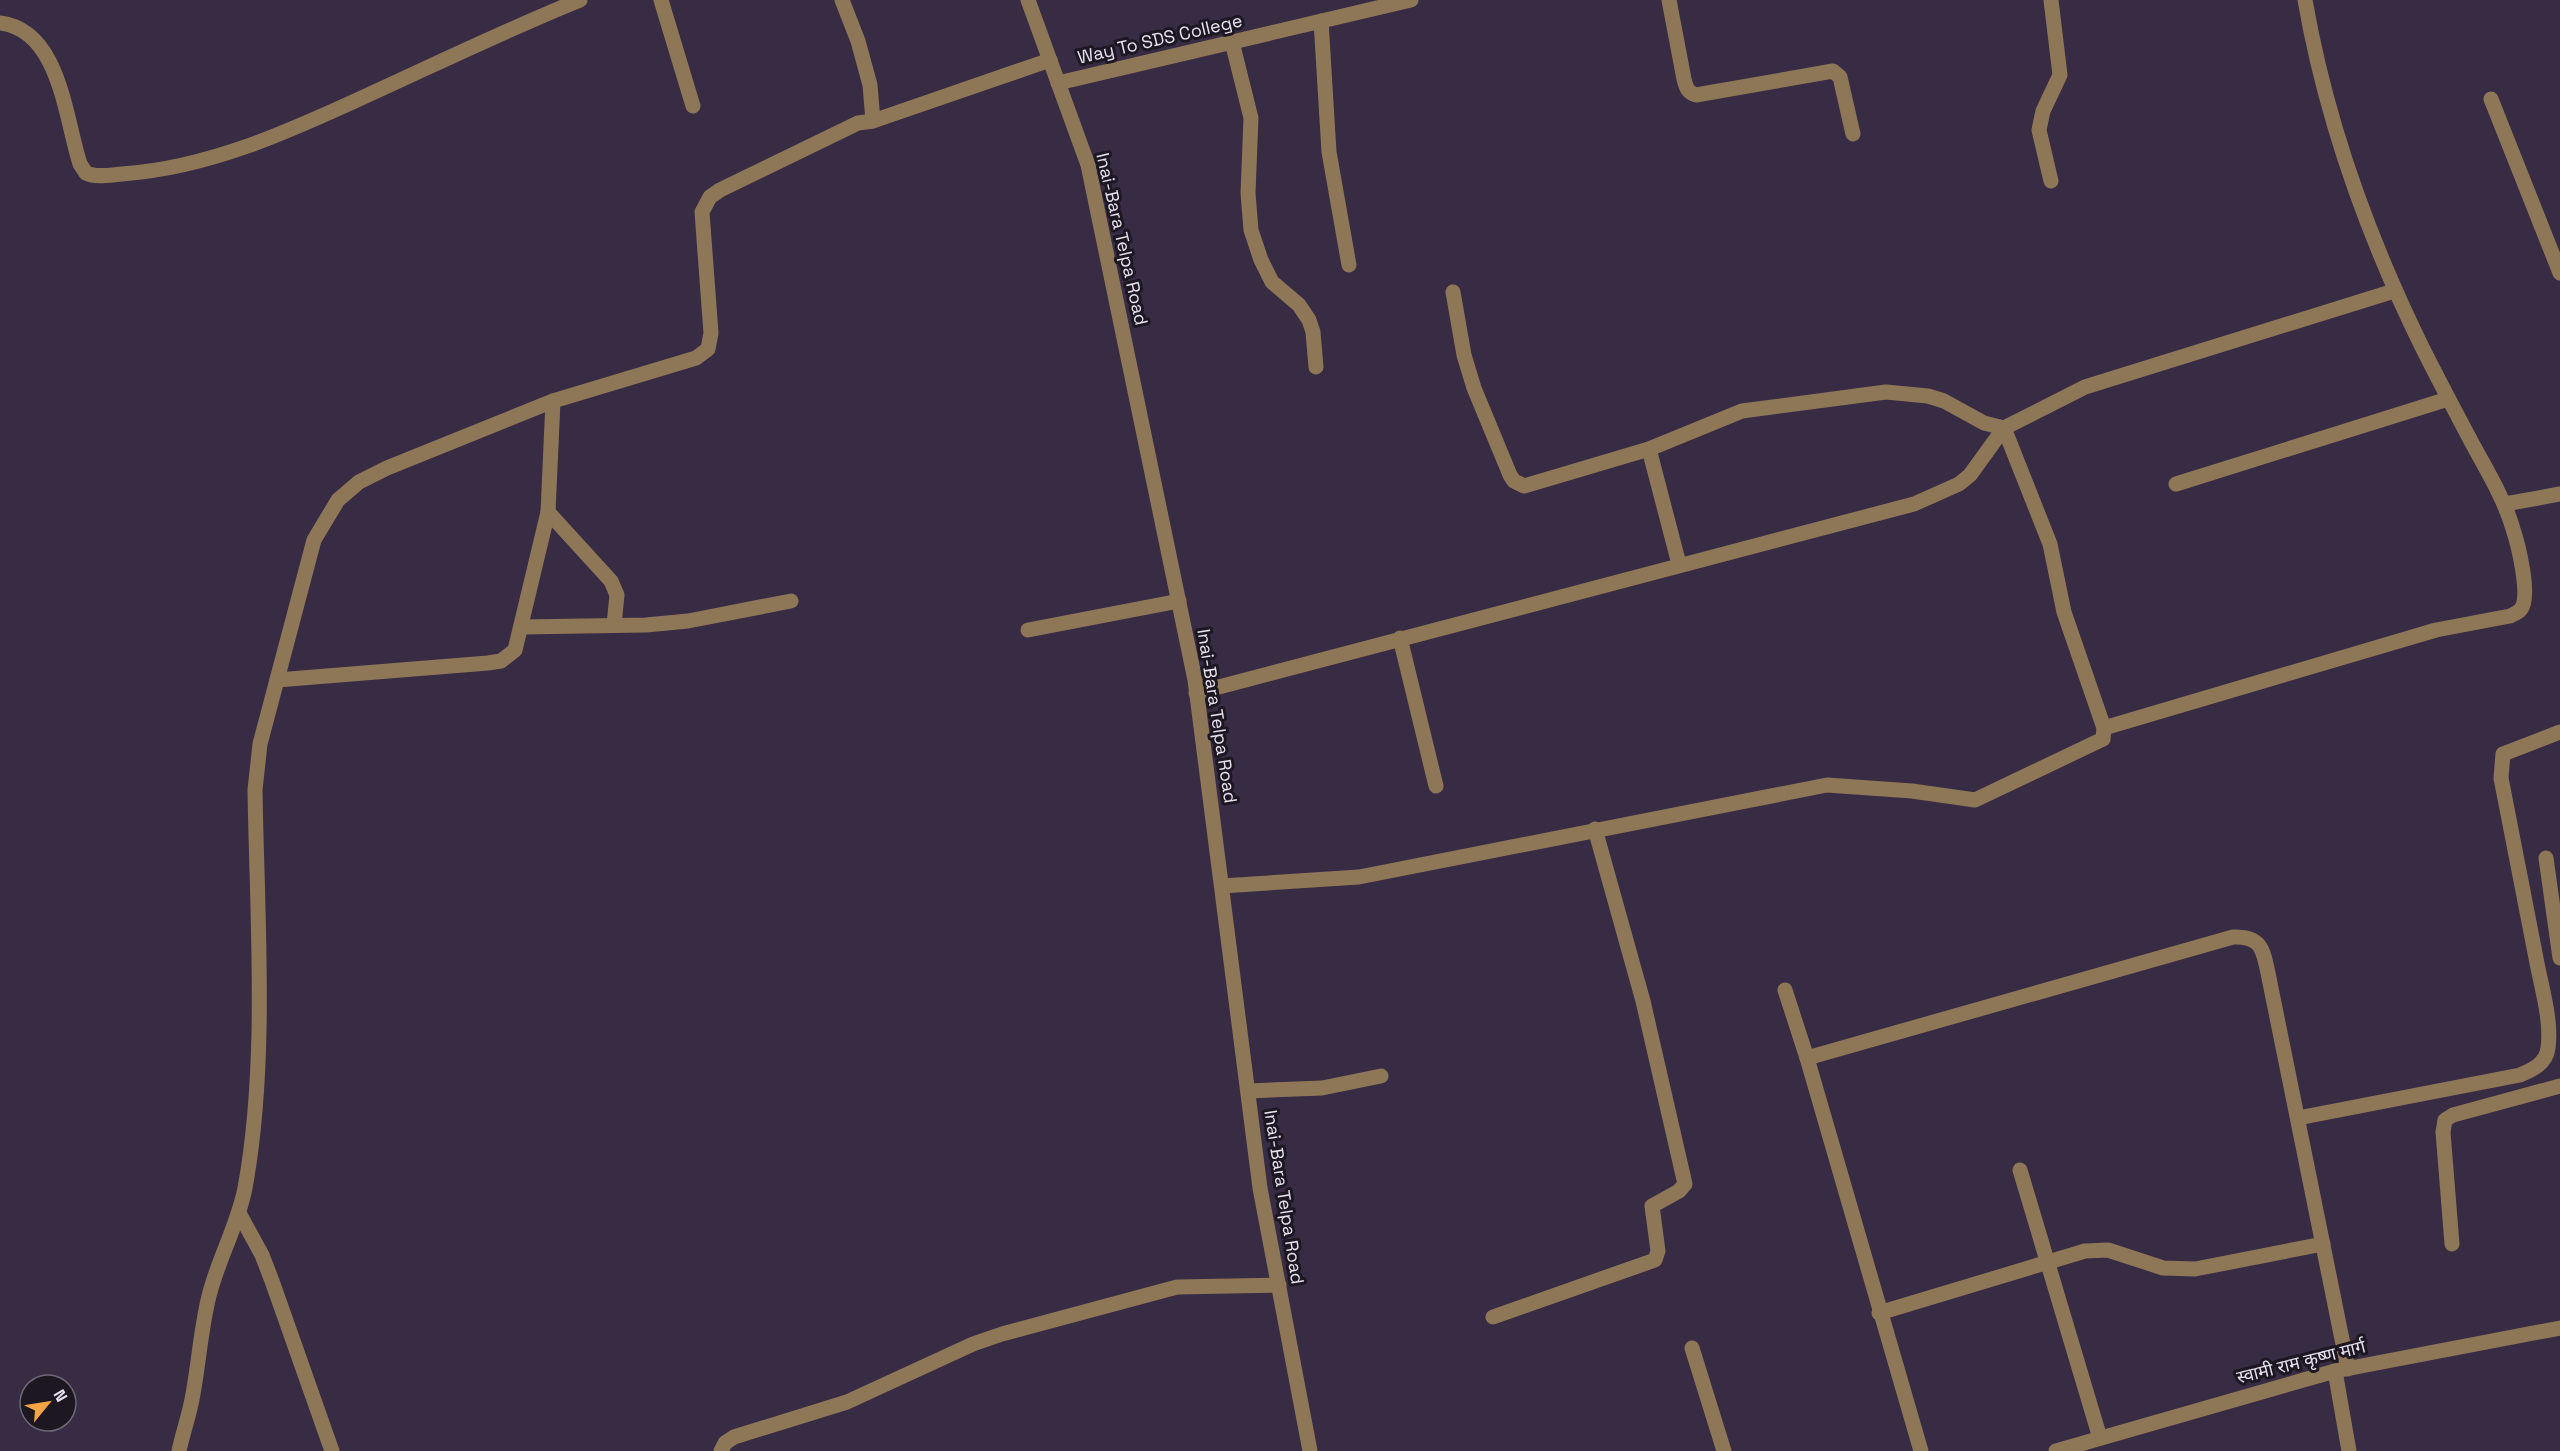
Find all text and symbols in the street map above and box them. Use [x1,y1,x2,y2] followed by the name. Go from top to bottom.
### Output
[1075,8,1244,69] street label: Way To SDS College
[1091,150,1154,327] street label: Inai-Bara Telpa Road
[1192,627,1243,805] street label: Inai-Bara Telpa Road
[1259,1108,1310,1286] street label: Inai-Bara Telpa Road
[2234,1334,2369,1390] street label: स्वामी राम कृष्ण मार्ग
[18,1373,78,1433] north arrow
[49,1386,72,1406] text: N

